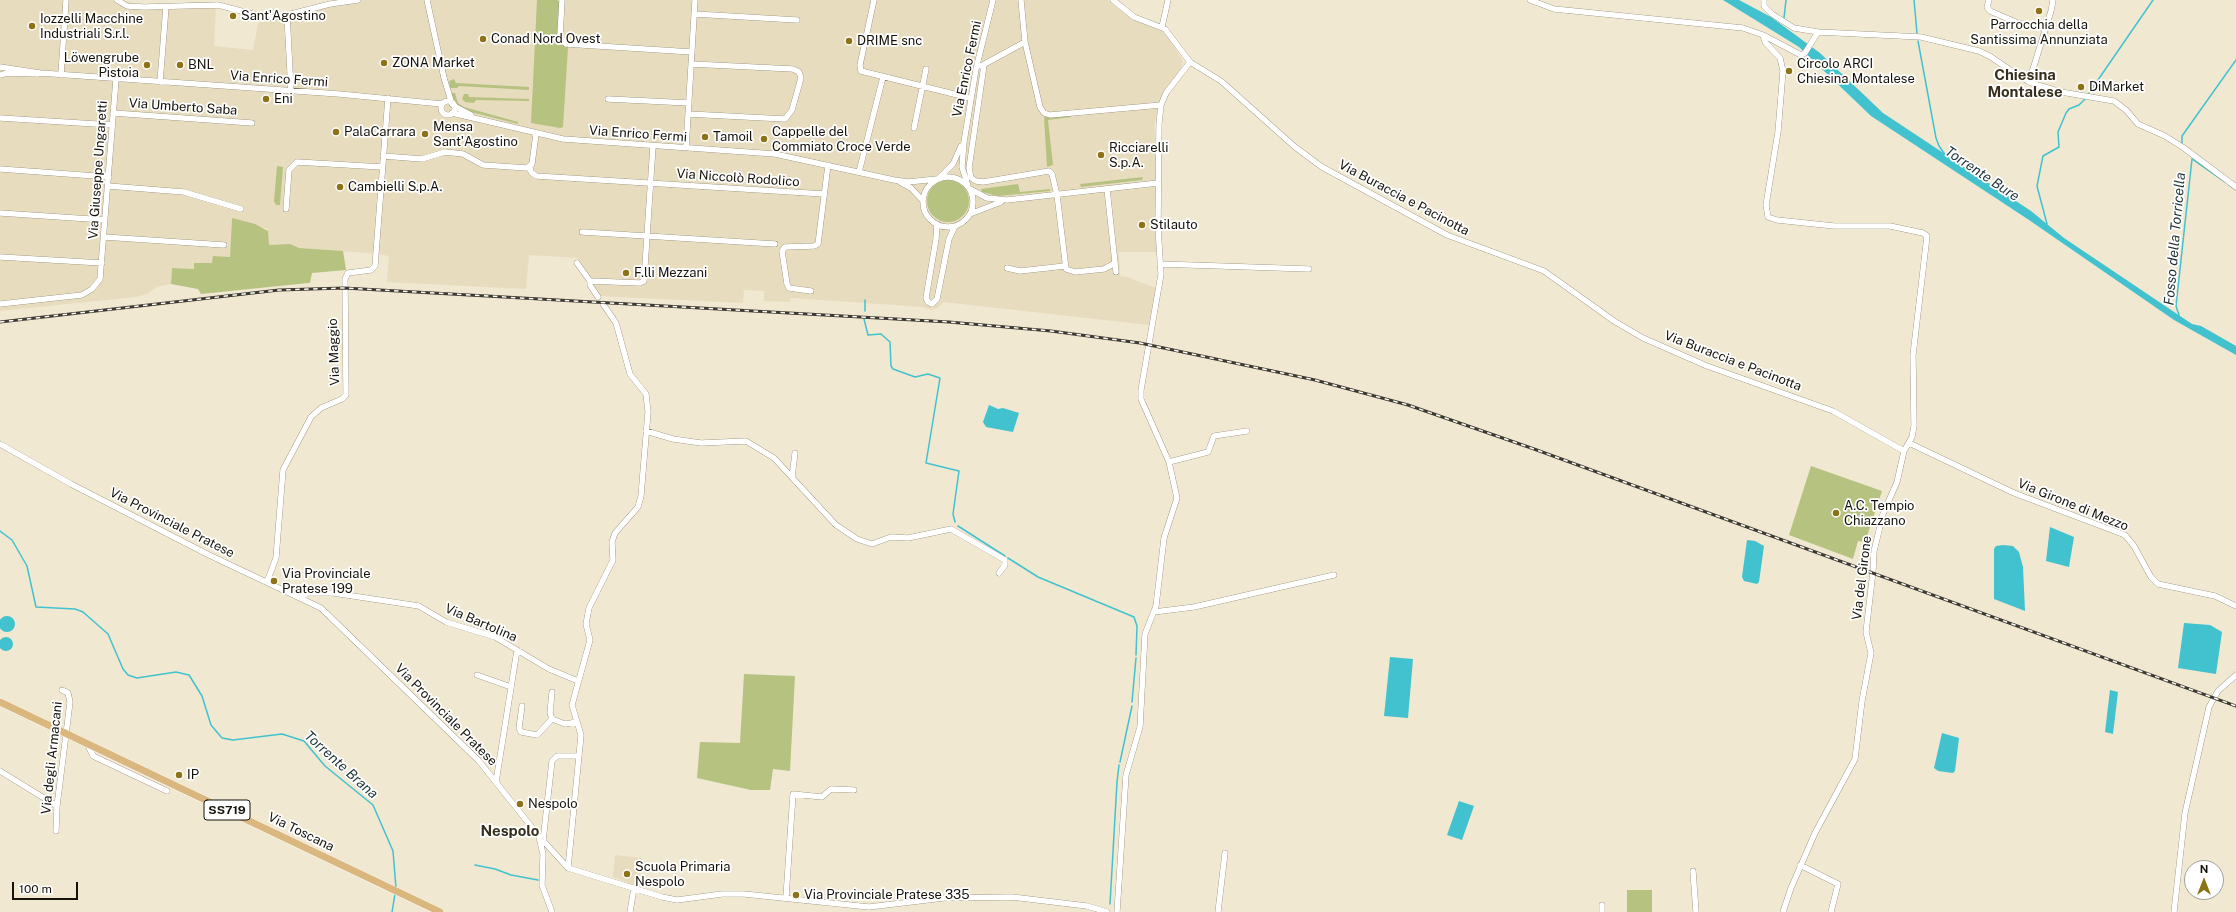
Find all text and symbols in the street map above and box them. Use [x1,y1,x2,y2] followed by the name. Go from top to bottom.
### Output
[2034,6,2044,16] marker: Parrocchia della Santissima Annunziata
[241,8,326,24] place label: Sant'Agostino
[40,11,143,42] place label: Iozzelli Macchine Industriali S.r.l.
[228,11,238,21] marker: Sant'Agostino
[1970,17,2108,48] place label: Parrocchia della Santissima Annunziata
[949,19,985,119] street label: Via Enrico Fermi
[27,21,37,31] marker: Iozzelli Macchine Industriali S.r.l.
[491,31,601,47] place label: Conad Nord Ovest
[857,33,922,49] place label: DRIME snc
[478,34,488,44] marker: Conad Nord Ovest
[844,36,854,46] marker: DRIME snc
[64,50,139,81] place label: Löwengrube Pistoia
[392,55,475,71] place label: ZONA Market
[1797,56,1915,87] place label: Circolo ARCI Chiesina Montalese
[188,57,214,73] place label: BNL
[379,58,389,68] marker: ZONA Market
[142,60,152,70] marker: Löwengrube Pistoia
[175,60,185,70] marker: BNL
[1784,66,1794,76] marker: Circolo ARCI Chiesina Montalese
[1987,66,2063,101] district label: Chiesina Montalese
[230,68,328,90] street label: Via Enrico Fermi
[2089,79,2144,95] place label: DiMarket
[2076,82,2086,92] marker: DiMarket
[274,91,293,107] place label: Eni
[261,94,271,104] marker: Eni
[128,95,238,119] street label: Via Umberto Saba
[85,100,111,240] street label: Via Giuseppe Ungaretti
[433,119,518,150] place label: Mensa Sant'Agostino
[589,123,687,145] street label: Via Enrico Fermi
[344,124,416,140] place label: PalaCarrara
[772,124,911,155] place label: Cappelle del Commiato Croce Verde
[331,127,341,137] marker: PalaCarrara
[420,129,430,139] marker: Mensa Sant'Agostino
[713,129,753,145] place label: Tamoil
[700,132,710,142] marker: Tamoil
[759,134,769,144] marker: Cappelle del Commiato Croce Verde
[1109,140,1169,171] place label: Ricciarelli S.p.A.
[1942,143,2022,205] water label: Torrente Bure
[1096,150,1106,160] marker: Ricciarelli S.p.A.
[1336,157,1472,239] street label: Via Buraccia e Pacinotta
[676,166,800,190] street label: Via Niccolò Rodolico
[2161,172,2189,306] water label: Fosso della Torricella
[348,179,442,195] place label: Cambielli S.p.A.
[335,182,345,192] marker: Cambielli S.p.A.
[1150,217,1198,233] place label: Stilauto
[1137,220,1147,230] marker: Stilauto
[634,265,707,281] place label: F.lli Mezzani
[621,268,631,278] marker: F.lli Mezzani
[325,318,343,386] street label: Via Maggio
[1662,328,1804,394] street label: Via Buraccia e Pacinotta
[2015,476,2131,534] street label: Via Girone di Mezzo
[107,485,237,561] street label: Via Provinciale Pratese
[1844,498,1914,529] place label: A.C. Tempio Chiazzano
[1831,508,1841,518] marker: A.C. Tempio Chiazzano
[1849,535,1875,621] street label: Via del Girone
[282,566,371,597] place label: Via Provinciale Pratese 199
[269,576,279,586] marker: Via Provinciale Pratese 199
[442,601,520,645] street label: Via Bartolina
[392,661,500,769] street label: Via Provinciale Pratese
[38,701,66,815] street label: Via degli Armacani
[301,728,381,802] water label: Torrente Brana
[187,767,199,783] place label: IP
[174,770,184,780] marker: IP
[528,796,578,812] place label: Nespolo
[515,799,525,809] marker: Nespolo
[204,800,250,820] road number: SS719
[265,809,337,855] street label: Via Toscana
[481,822,539,840] district label: Nespolo
[635,859,730,890] place label: Scuola Primaria Nespolo
[2184,860,2224,900] north arrow
[2200,863,2208,875] text: N
[622,869,632,879] marker: Scuola Primaria Nespolo
[14,874,80,900] scale bar
[19,882,52,896] text: 100 m
[804,887,970,903] place label: Via Provinciale Pratese 335
[791,890,801,900] marker: Via Provinciale Pratese 335

